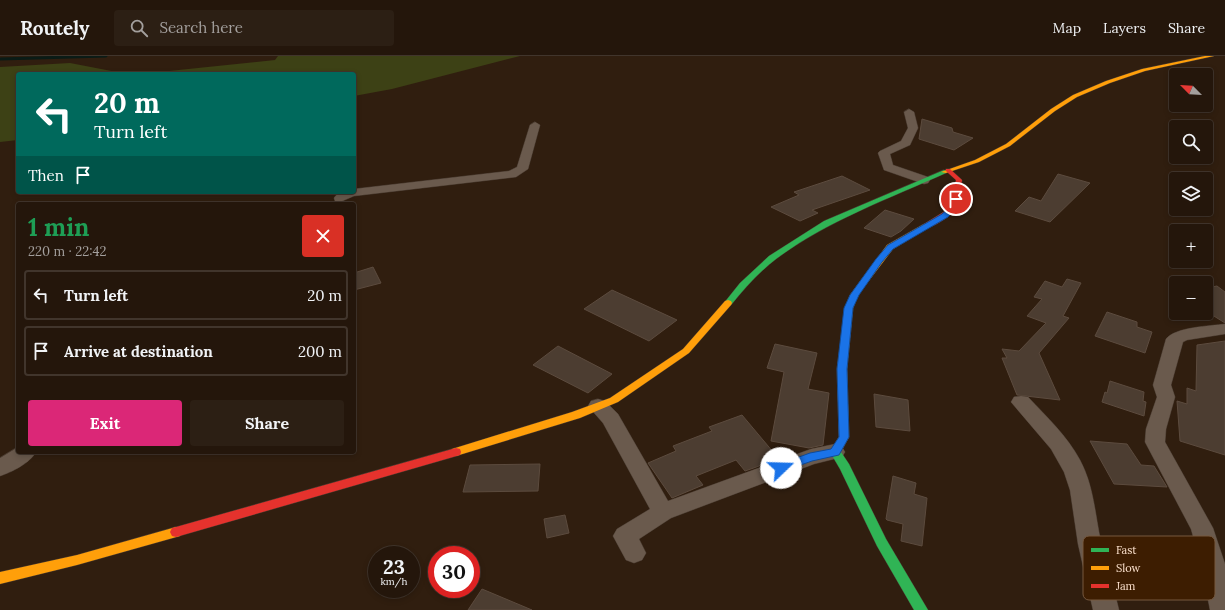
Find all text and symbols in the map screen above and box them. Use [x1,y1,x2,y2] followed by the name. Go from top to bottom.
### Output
[114,10,394,46] search box
[20,16,90,40] text: Routely
[128,17,150,39] icon: search
[160,18,243,37] text: Search here
[1053,19,1081,37] text: Map
[1103,19,1146,37] text: Layers
[1168,19,1205,37] text: Share
[1169,68,1213,112] north arrow
[1169,68,1213,320] map controls
[94,85,160,121] text: 20 m
[28,88,80,140] icon: left
[94,120,167,143] text: Turn left
[1169,120,1213,164] button: search
[72,164,94,186] icon: arrive
[28,166,64,185] text: Then
[1169,172,1213,216] button: layers
[939,182,973,216] pin
[945,188,967,210] icon: arrive
[28,212,89,243] text: 1 min
[302,215,344,257] button: close
[1169,224,1213,268] button: +
[28,243,106,260] text: 220 m · 22:42
[1169,276,1213,320] button: −
[30,284,52,306] icon: left
[64,286,128,305] text: Turn left
[307,286,342,305] text: 20 m
[30,340,52,362] icon: arrive
[64,342,213,361] text: Arrive at destination
[298,342,342,361] text: 200 m
[28,400,182,446] button: Exit
[190,400,344,446] button: Share
[760,447,802,489] position arrow
[1083,536,1215,600] legend
[1116,543,1137,557] text: Fast
[428,546,480,598] speed limit sign: 30
[383,554,405,579] text: 23
[1116,561,1141,575] text: Slow
[380,575,408,588] text: km/h
[1115,579,1136,593] text: Jam

